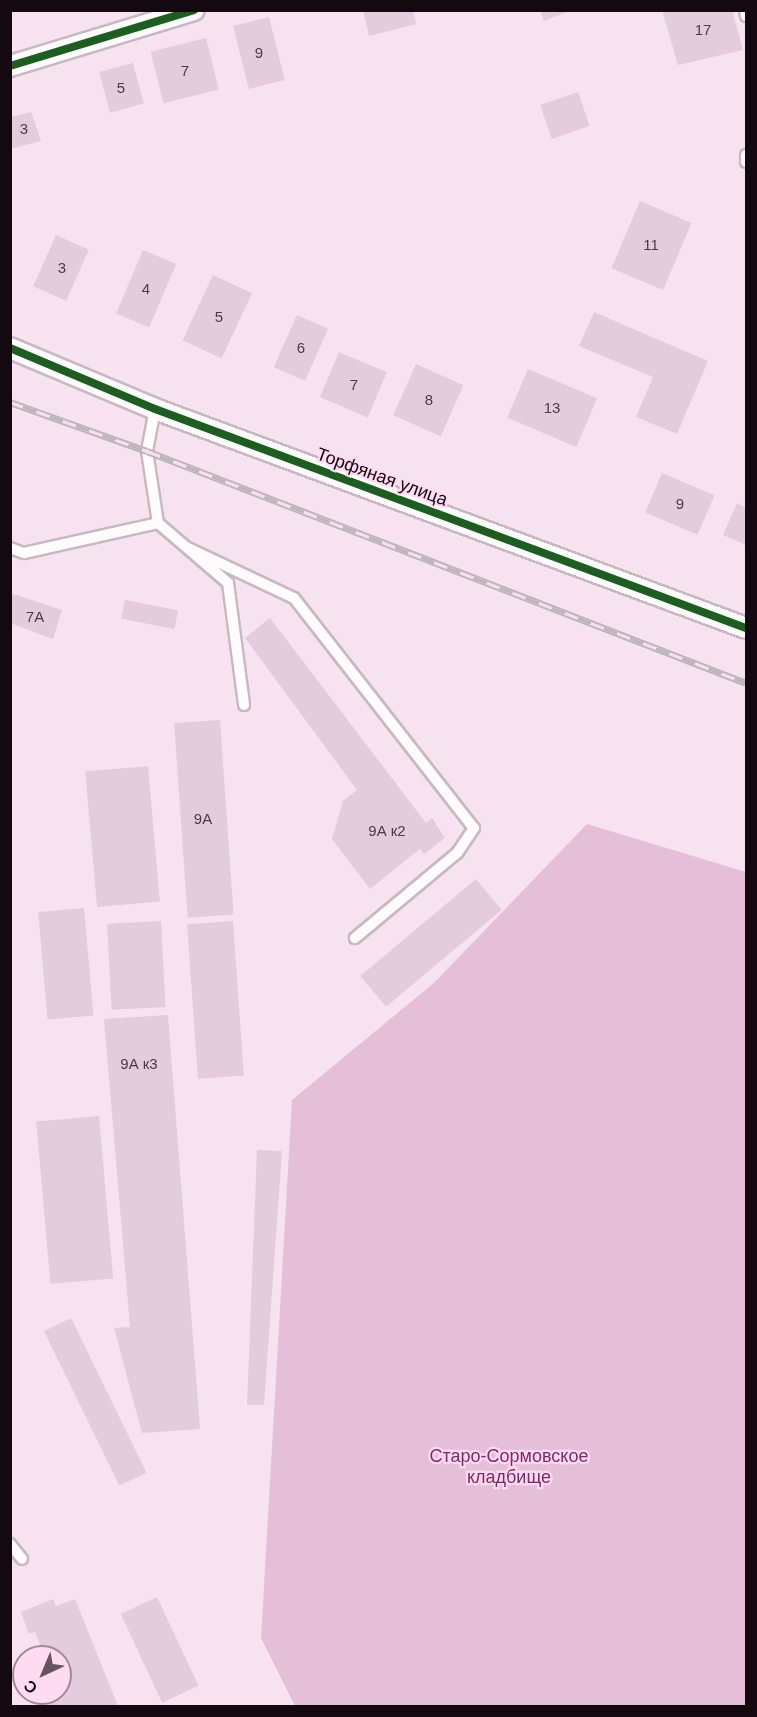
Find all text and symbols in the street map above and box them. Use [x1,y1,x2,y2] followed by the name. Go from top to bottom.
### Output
[695,21,711,39] house number: 17
[255,44,263,62] house number: 9
[181,62,189,80] house number: 7
[117,79,125,97] house number: 5
[20,120,28,138] house number: 3
[643,236,659,254] house number: 11
[58,259,66,277] house number: 3
[142,280,150,298] house number: 4
[215,308,223,326] house number: 5
[297,339,305,357] house number: 6
[350,376,358,394] house number: 7
[425,391,433,409] house number: 8
[544,399,560,417] house number: 13
[313,443,451,511] street label: Торфяная улица
[676,495,684,513] house number: 9
[26,608,44,626] house number: 7А
[194,810,212,828] house number: 9А
[368,822,406,840] house number: 9А к2
[120,1055,158,1073] house number: 9А к3
[430,1446,588,1488] park label: Старо-Сормовское кладбище
[12,1645,72,1705] north arrow
[20,1677,41,1697] text: С

